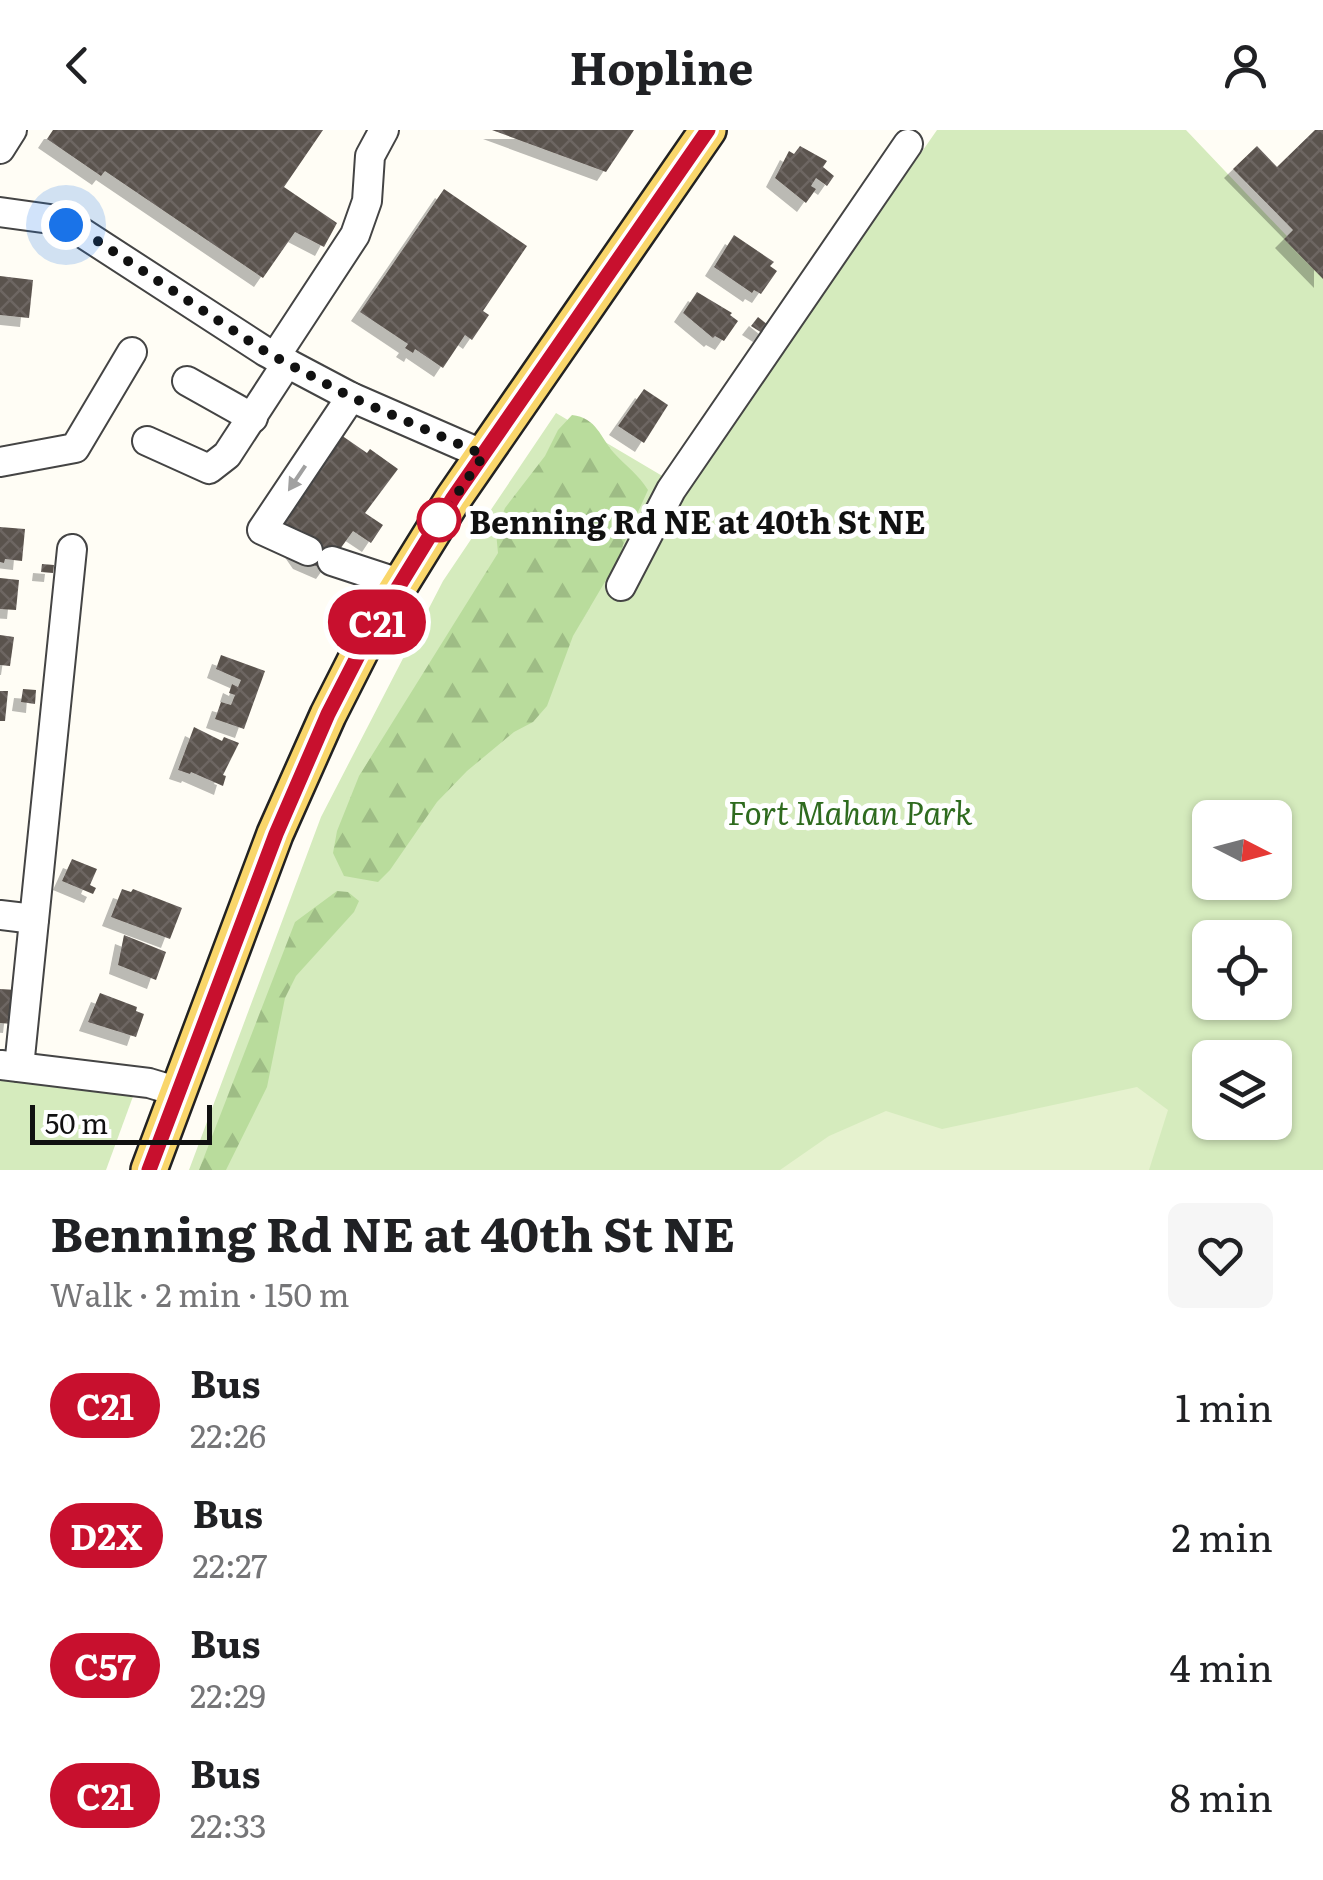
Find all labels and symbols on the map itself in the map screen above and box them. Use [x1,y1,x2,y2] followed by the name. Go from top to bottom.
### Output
[41,200,91,250] your location
[288,464,307,491] one-way arrow
[469,496,926,544] place label: Benning Rd NE at 40th St NE
[418,499,460,541] marker: Benning Rd NE at 40th St NE
[320,590,434,654] line badge: C21
[727,787,973,835] park label: Fort Mahan Park
[1192,800,1292,900] north arrow
[30,1100,212,1144] scale bar

